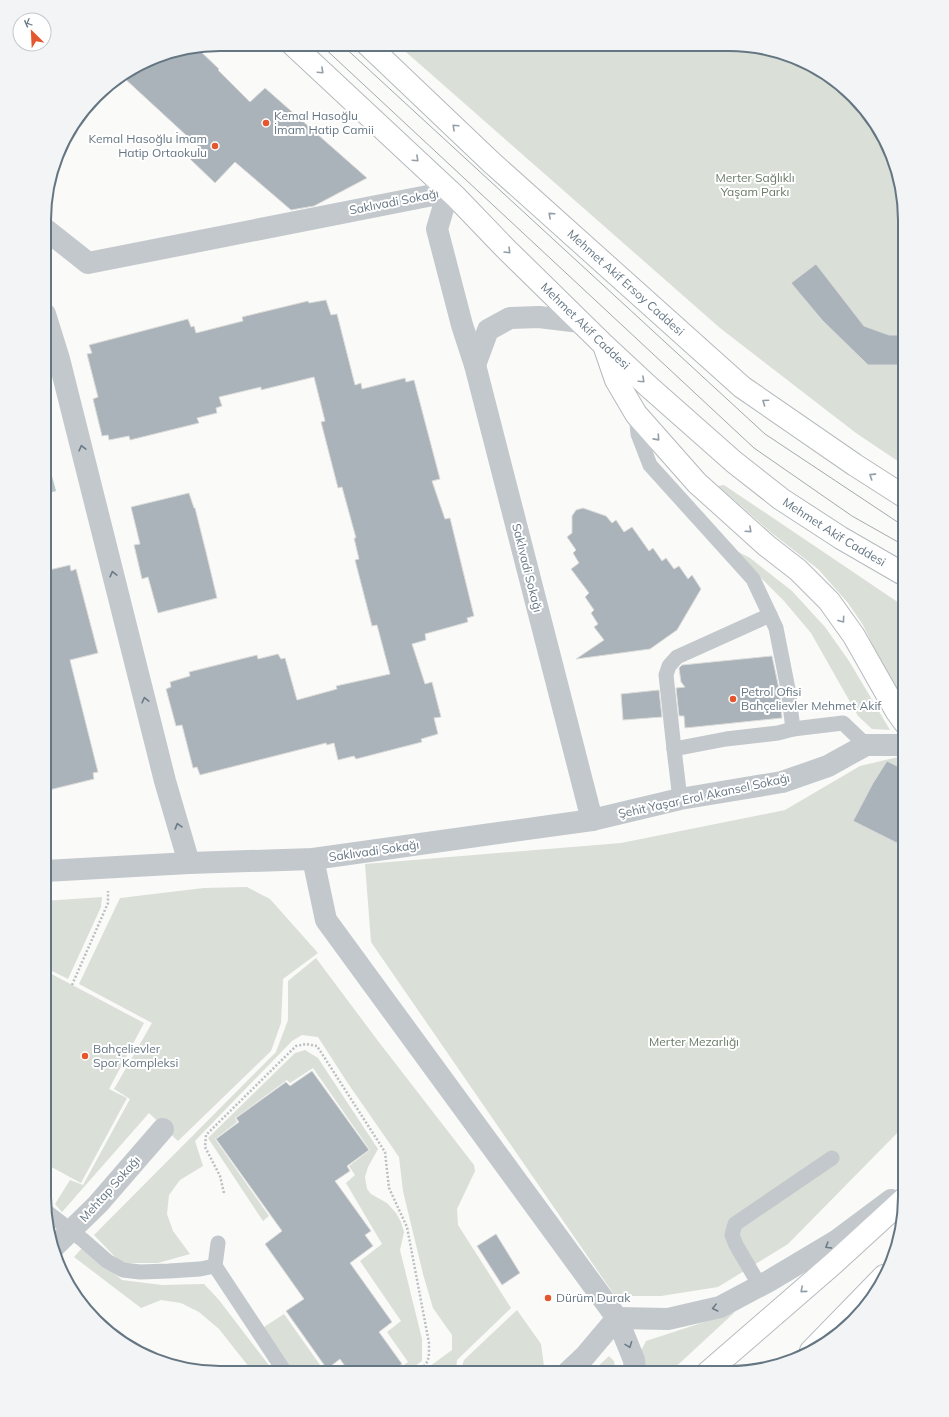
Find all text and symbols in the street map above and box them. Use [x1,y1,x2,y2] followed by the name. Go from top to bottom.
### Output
[12,12,52,52] north arrow
[22,15,35,31] text: K
[316,66,323,73] one-way arrow
[274,108,374,137] place label: Kemal Hasoğlu İmam Hatip Camii
[261,118,271,128] marker: Kemal Hasoğlu İmam Hatip Camii
[452,125,460,132] one-way arrow
[89,131,207,160] place label: Kemal Hasoğlu İmam Hatip Ortaokulu
[210,141,220,151] marker: Kemal Hasoğlu İmam Hatip Ortaokulu
[411,155,419,162] one-way arrow
[715,170,795,199] park label: Merter Sağlıklı Yaşam Parkı
[348,185,440,218] street label: Saklıvadi Sokağı
[548,212,556,220] one-way arrow
[564,226,688,339] street label: Mehmet Akif Ersoy Caddesi
[503,246,511,254] one-way arrow
[538,279,633,372] street label: Mehmet Akif Caddesi
[637,375,645,383] one-way arrow
[762,399,769,407] one-way arrow
[653,434,660,441] one-way arrow
[78,445,86,451] one-way arrow
[869,473,876,480] one-way arrow
[780,494,889,569] street label: Mehmet Akif Caddesi
[509,522,546,614] street label: Saklıvadi Sokağı
[744,526,752,533] one-way arrow
[110,571,118,577] one-way arrow
[837,616,845,623] one-way arrow
[741,684,882,713] place label: Petrol Ofisi Bahçelievler Mehmet Akif
[728,694,738,704] marker: Petrol Ofisi Bahçelievler Mehmet Akif
[141,697,150,704] one-way arrow
[617,770,791,821] street label: Şehit Yaşar Erol Akansel Sokağı
[174,822,183,829] one-way arrow
[328,837,420,864] street label: Saklıvadi Sokağı
[649,1034,739,1049] park label: Merter Mezarlığı
[93,1041,178,1070] place label: Bahçelievler Spor Kompleksi
[80,1051,90,1061] marker: Bahçelievler Spor Kompleksi
[76,1153,143,1225] street label: Mehtap Sokağı
[825,1241,832,1248] one-way arrow
[800,1285,808,1292] one-way arrow
[556,1290,631,1305] place label: Dürüm Durak
[543,1293,553,1303] marker: Dürüm Durak
[711,1304,718,1312] one-way arrow
[624,1341,632,1348] one-way arrow

